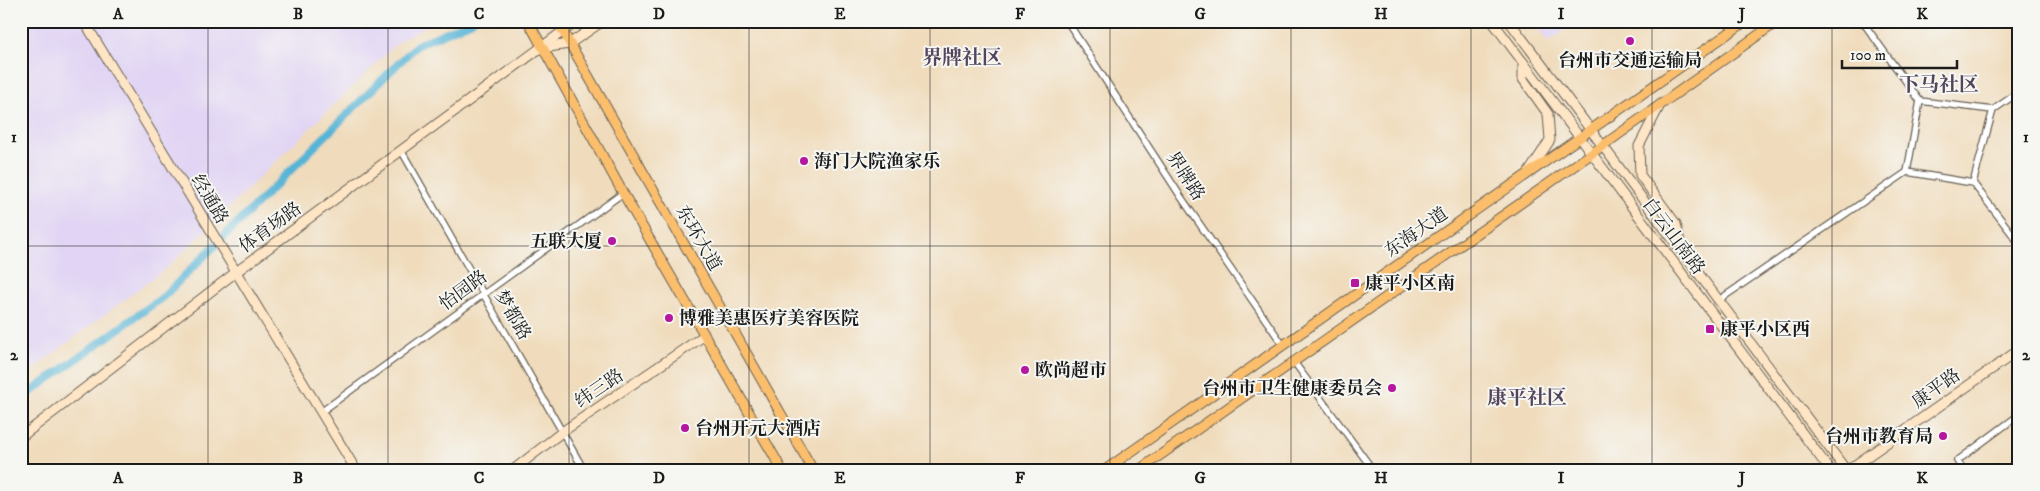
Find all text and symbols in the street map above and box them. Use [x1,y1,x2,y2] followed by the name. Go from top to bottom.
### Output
[112,4,124,24] text: A
[293,4,303,24] text: B
[474,4,484,24] text: C
[653,4,665,24] text: D
[834,4,846,24] text: E
[1015,4,1025,24] text: F
[1194,4,1206,24] text: G
[1374,4,1388,24] text: H
[1558,4,1565,24] text: I
[1737,4,1746,24] text: J
[1916,4,1928,24] text: K
[1624,35,1636,47] marker: 台州市交通运输局
[1842,38,1958,70] scale bar
[922,46,1002,71] district label: 界牌社区
[1850,46,1886,65] text: 100 m
[1558,50,1702,72] place label: 台州市交通运输局
[1899,73,1979,98] district label: 下马社区
[11,127,17,147] text: 1
[2023,127,2029,147] text: 1
[1161,148,1209,205] street label: 界牌路
[814,151,940,173] place label: 海门大院渔家乐
[798,155,810,167] marker: 海门大院渔家乐
[186,171,232,228] street label: 经通路
[1637,194,1709,279] street label: 白云山南路
[235,198,306,258] street label: 体育场路
[671,202,726,275] street label: 东环大道
[1381,203,1452,262] street label: 东海大道
[530,231,602,253] place label: 五联大厦
[606,235,618,247] marker: 五联大厦
[435,266,492,316] street label: 怡园路
[1365,273,1455,295] place label: 康平小区南
[1349,277,1361,289] marker: 康平小区南
[489,287,535,344] street label: 梦都路
[679,308,859,330] place label: 博雅美惠医疗美容医院
[663,312,675,324] marker: 博雅美惠医疗美容医院
[1720,319,1810,341] place label: 康平小区西
[1704,323,1716,335] marker: 康平小区西
[10,345,19,365] text: 2
[2022,345,2031,365] text: 2
[1035,360,1107,382] place label: 欧尚超市
[1019,364,1031,376] marker: 欧尚超市
[1908,364,1965,413] street label: 康平路
[571,365,628,413] street label: 纬三路
[1202,378,1382,400] place label: 台州市卫生健康委员会
[1386,382,1398,394] marker: 台州市卫生健康委员会
[1487,386,1567,411] district label: 康平社区
[695,418,821,440] place label: 台州开元大酒店
[679,422,691,434] marker: 台州开元大酒店
[1825,426,1933,448] place label: 台州市教育局
[1937,430,1949,442] marker: 台州市教育局
[112,468,124,488] text: A
[293,468,303,488] text: B
[474,468,484,488] text: C
[653,468,665,488] text: D
[834,468,846,488] text: E
[1015,468,1025,488] text: F
[1194,468,1206,488] text: G
[1374,468,1388,488] text: H
[1558,468,1565,488] text: I
[1737,468,1746,488] text: J
[1916,468,1928,488] text: K

